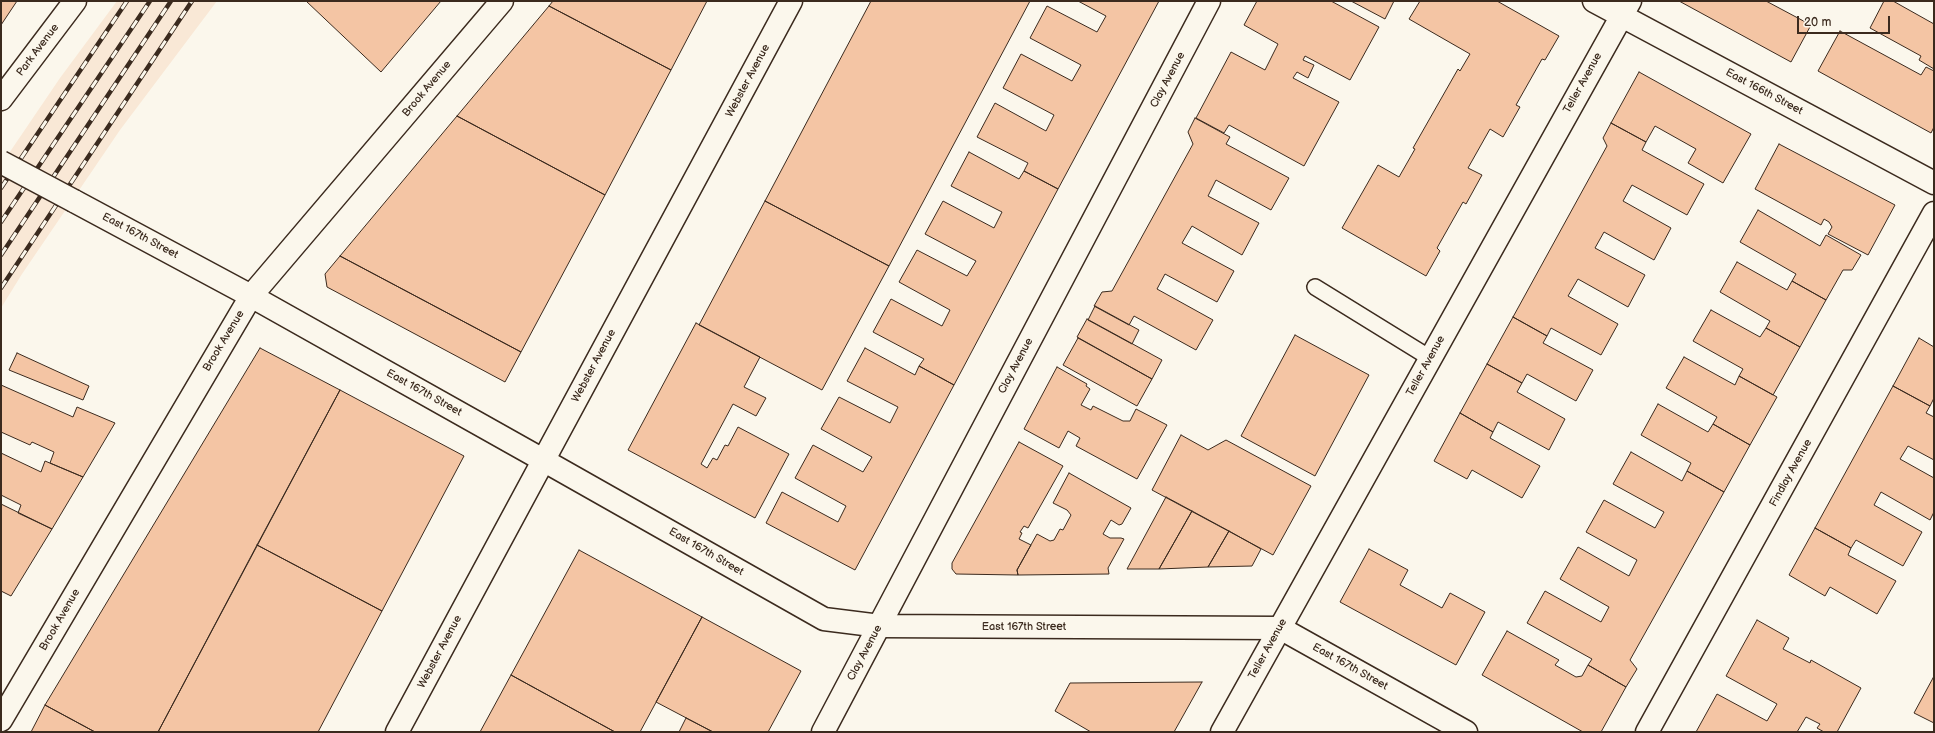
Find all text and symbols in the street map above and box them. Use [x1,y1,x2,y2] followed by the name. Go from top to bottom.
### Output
[1799,8,1892,34] scale bar
[1804,15,1831,30] text: 20 m
[14,21,62,79] street label: Park Avenue
[723,42,773,120] street label: Webster Avenue
[1148,50,1188,110] street label: Clay Avenue
[1561,50,1605,116] street label: Teller Avenue
[400,58,454,120] street label: Brook Avenue
[1723,66,1805,118] street label: East 166th Street
[100,210,180,262] street label: East 167th Street
[201,308,247,374] street label: Brook Avenue
[569,327,619,405] street label: Webster Avenue
[1404,333,1448,399] street label: Teller Avenue
[996,336,1036,396] street label: Clay Avenue
[384,367,464,419] street label: East 167th Street
[1767,437,1815,509] street label: Findlay Avenue
[666,525,746,579] street label: East 167th Street
[37,587,83,653] street label: Brook Avenue
[415,613,465,691] street label: Webster Avenue
[1246,616,1290,682] street label: Teller Avenue
[982,620,1066,634] street label: East 167th Street
[845,623,885,683] street label: Clay Avenue
[1310,641,1390,693] street label: East 167th Street

